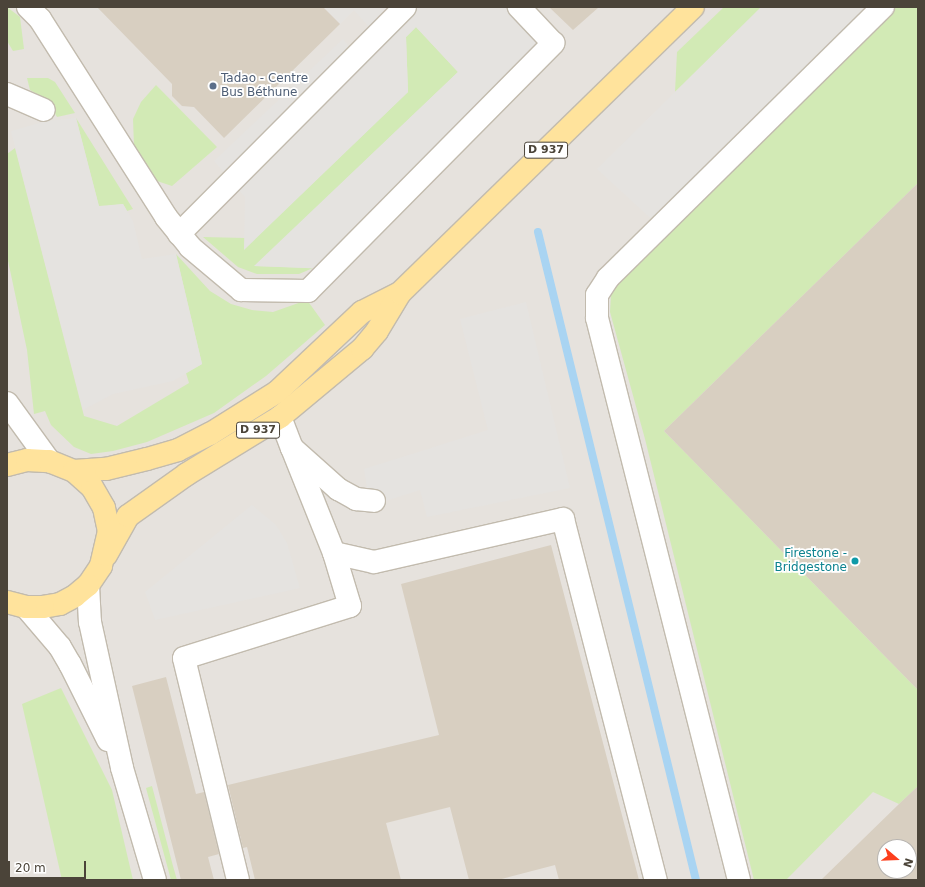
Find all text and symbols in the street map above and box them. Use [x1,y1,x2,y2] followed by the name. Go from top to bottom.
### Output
[221,72,308,100] place label: Tadao - Centre Bus Béthune
[208,81,218,91] marker: Tadao - Centre Bus Béthune
[524,141,568,159] road number: D 937
[236,421,280,439] road number: D 937
[775,547,847,575] place label: Firestone - Bridgestone
[850,556,860,566] marker: Firestone - Bridgestone
[877,839,917,879] north arrow
[10,853,88,879] scale bar
[900,856,916,869] text: N
[15,861,46,875] text: 20 m

